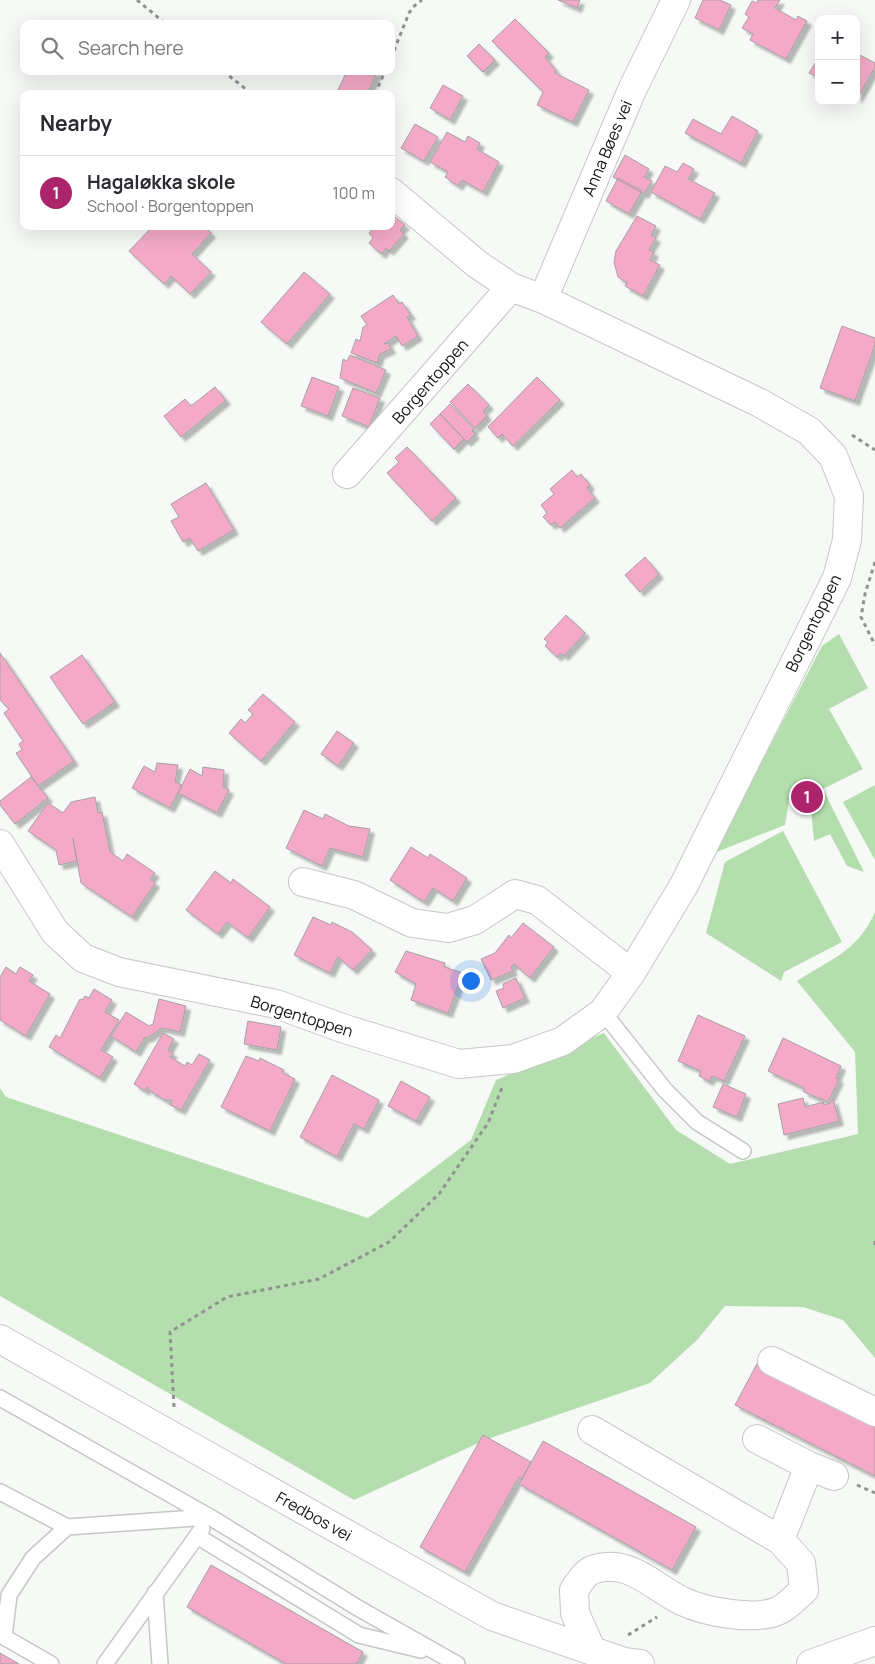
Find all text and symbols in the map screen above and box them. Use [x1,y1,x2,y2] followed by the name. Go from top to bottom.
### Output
[815,15,860,105] map controls
[815,15,860,60] button: +
[20,20,395,75] search box
[38,34,66,62] icon: search
[78,35,184,61] text: Search here
[815,60,860,105] button: −
[577,97,637,199] street label: Anna Bøes vei
[40,109,112,137] text: Nearby
[87,169,235,195] text: Hagaløkka skole
[52,182,60,204] text: 1
[332,182,375,204] text: 100 m
[87,195,254,217] text: School · Borgentoppen
[387,334,473,428] street label: Borgentoppen
[780,571,846,675] street label: Borgentoppen
[791,778,823,816] pin: 1
[458,968,484,994] your location
[248,990,356,1042] street label: Borgentoppen
[272,1486,356,1546] street label: Fredbos vei

